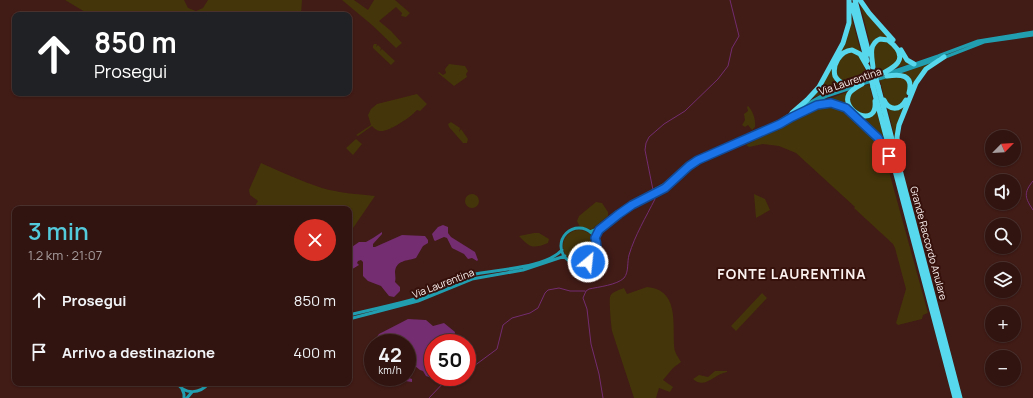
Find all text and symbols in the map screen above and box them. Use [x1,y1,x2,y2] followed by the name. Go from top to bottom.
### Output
[94,23,177,61] text: 850 m
[28,28,80,80] icon: ahead
[94,59,167,83] text: Prosegui
[817,64,883,98] street label: Via Laurentina
[985,130,1021,166] north arrow
[985,130,1021,386] map controls
[872,139,906,173] pin
[878,145,900,167] icon: arrive
[985,174,1021,210] button: sound
[907,185,951,301] street label: Grande Raccordo Anulare
[28,214,89,247] text: 3 min
[985,218,1021,254] button: search
[294,219,336,261] button: close
[567,241,609,283] position arrow
[28,246,102,264] text: 1.2 km · 21:07
[985,262,1021,298] button: layers
[717,264,867,283] district label: FONTE LAURENTINA
[410,265,476,301] street label: Via Laurentina
[28,289,50,311] icon: ahead
[62,290,126,311] text: Prosegui
[294,290,336,311] text: 850 m
[985,306,1021,342] button: +
[424,334,476,386] speed limit sign: 50
[28,341,50,363] icon: arrive
[378,341,402,368] text: 42
[62,342,215,363] text: Arrivo a destinazione
[293,342,336,363] text: 400 m
[985,350,1021,386] button: −
[378,363,402,377] text: km/h

